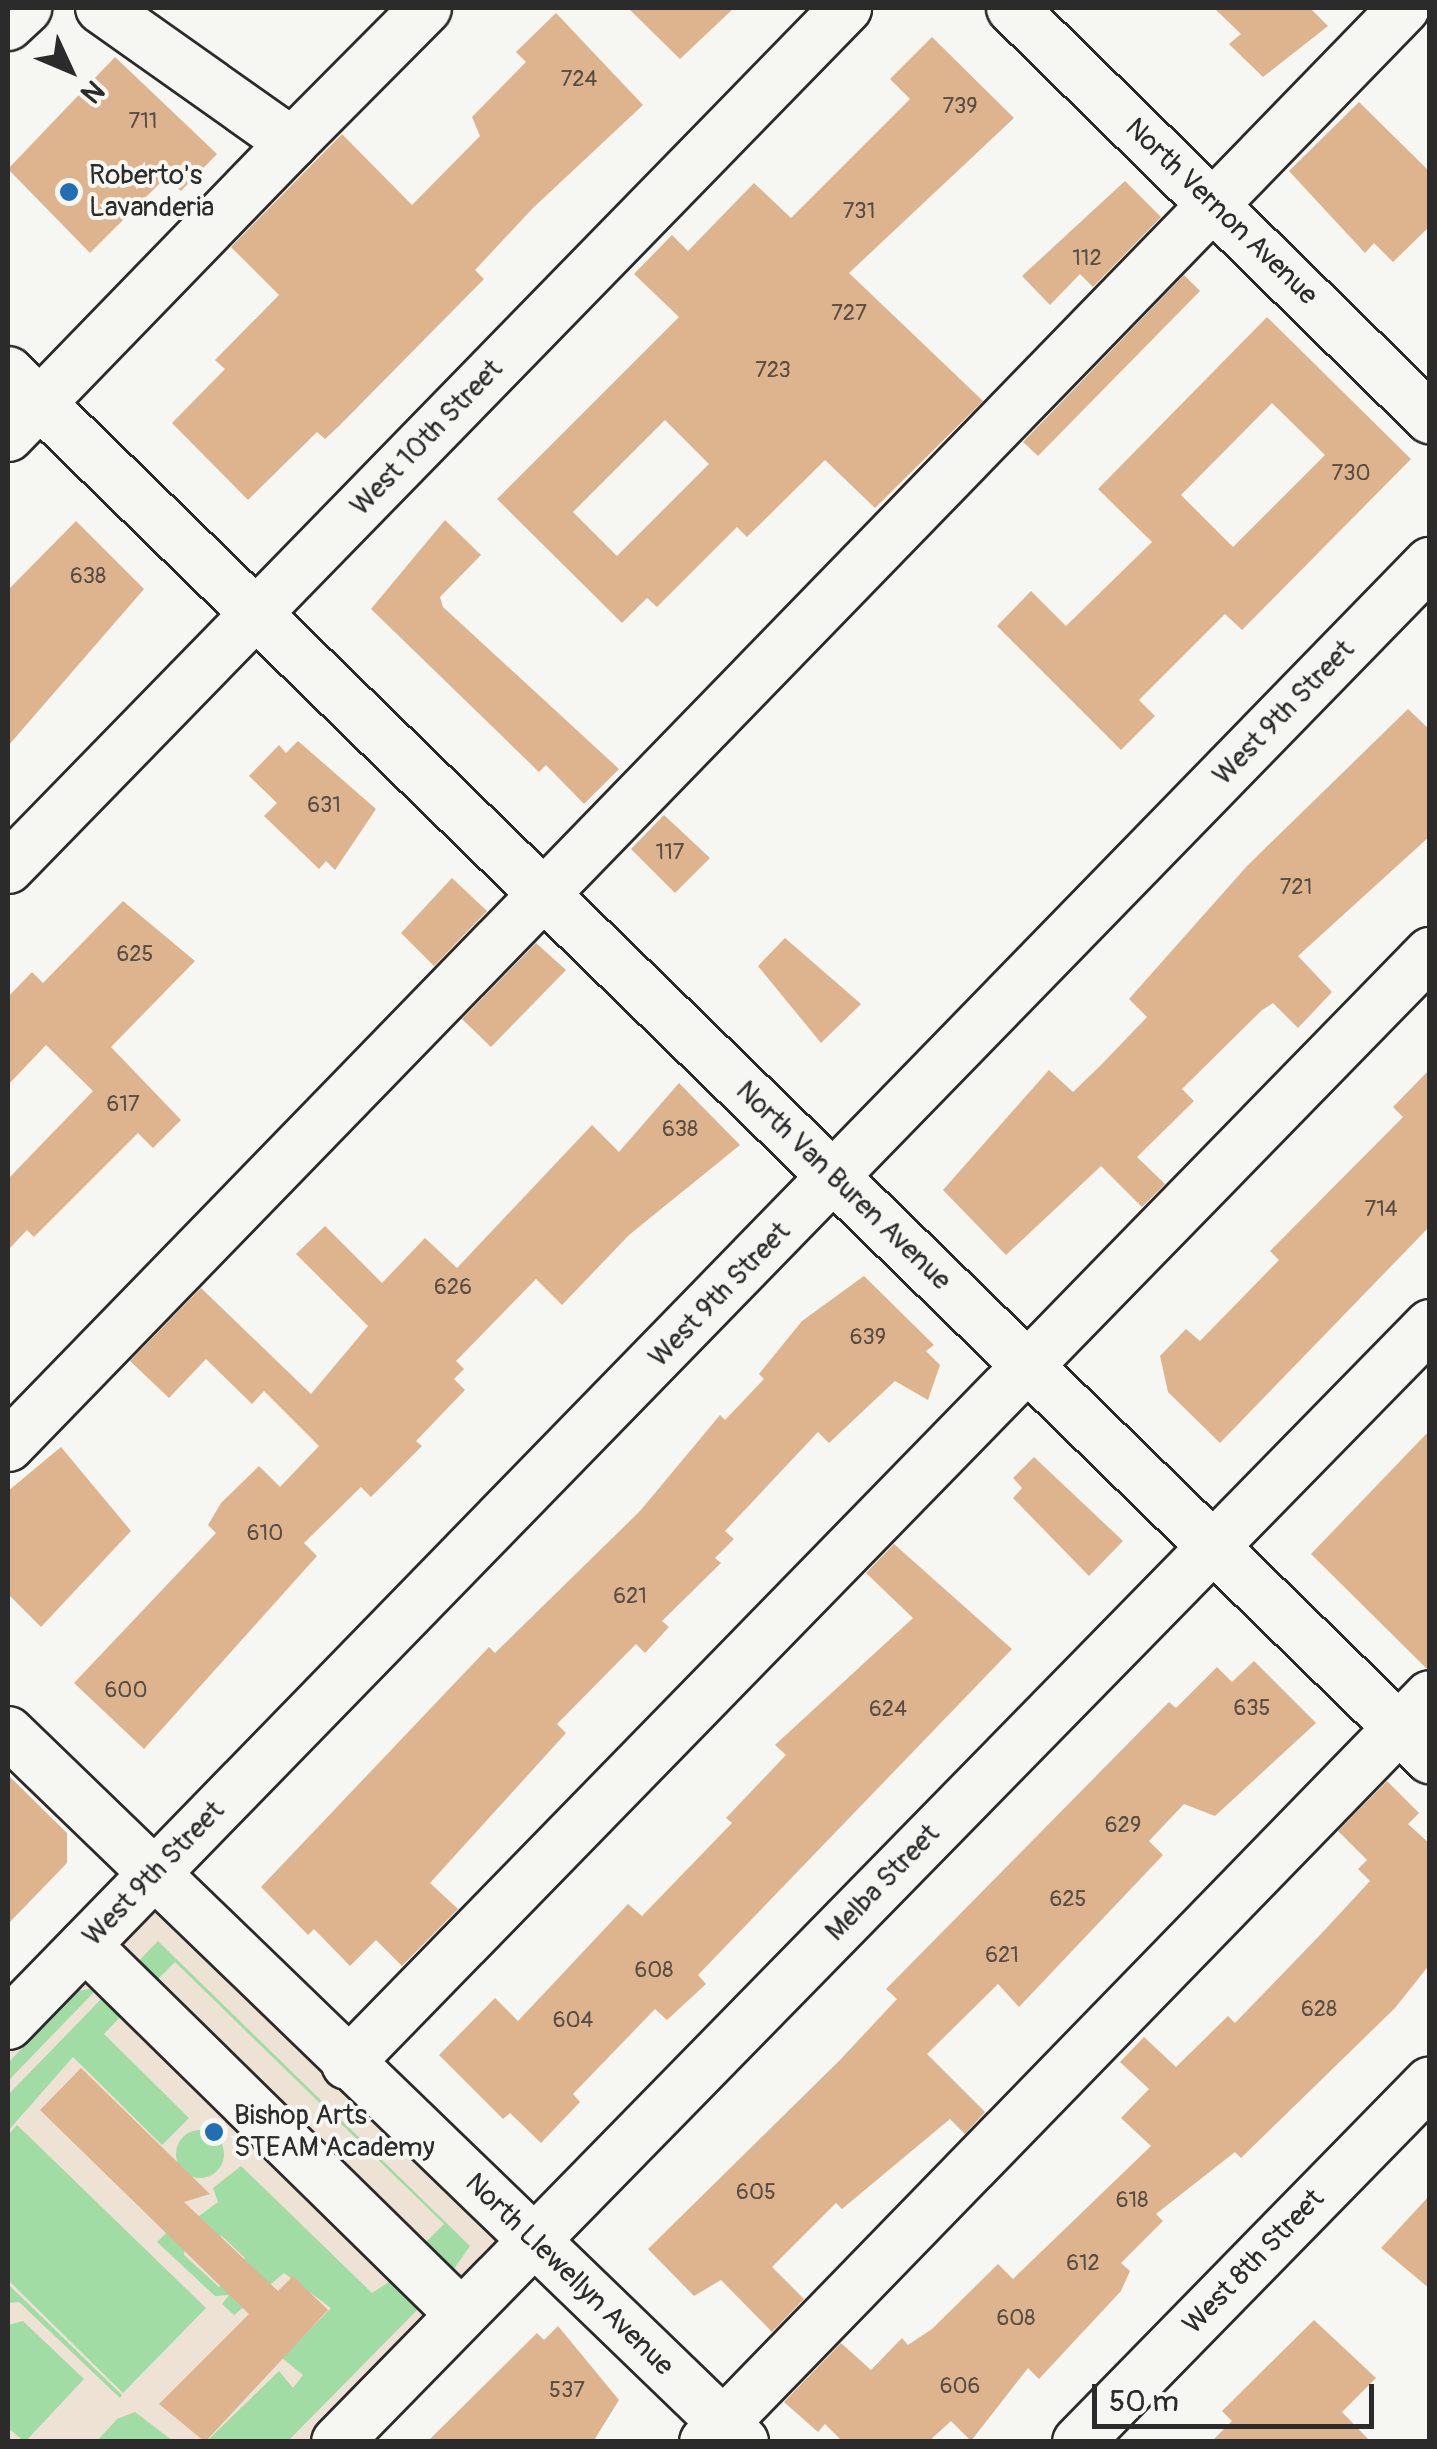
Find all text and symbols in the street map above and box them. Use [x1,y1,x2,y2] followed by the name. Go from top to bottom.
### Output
[20,20,120,120] north arrow
[561,67,597,93] house number: 724
[73,72,111,110] text: N
[942,94,978,120] house number: 739
[129,109,157,135] house number: 711
[1118,112,1324,312] street label: North Vernon Avenue
[89,159,214,225] place label: Roberto's Lavanderia
[58,181,80,203] marker: Roberto's Lavanderia
[843,199,875,225] house number: 731
[1072,246,1102,272] house number: 112
[831,301,867,327] house number: 727
[344,353,510,523] street label: West 10th Street
[755,358,791,384] house number: 723
[1332,461,1370,487] house number: 730
[70,564,106,590] house number: 638
[1206,634,1362,792] street label: West 9th Street
[307,793,341,819] house number: 631
[656,840,684,866] house number: 117
[1280,875,1312,901] house number: 721
[116,942,154,968] house number: 625
[728,1075,958,1297] street label: North Van Buren Avenue
[106,1092,140,1118] house number: 617
[662,1117,698,1143] house number: 638
[1365,1197,1397,1223] house number: 714
[642,1216,798,1374] street label: West 9th Street
[434,1275,472,1301] house number: 626
[850,1325,886,1351] house number: 639
[247,1521,283,1547] house number: 610
[613,1584,647,1610] house number: 621
[105,1678,147,1704] house number: 600
[1233,1696,1271,1722] house number: 635
[869,1697,907,1723] house number: 624
[76,1795,232,1953] street label: West 9th Street
[1105,1813,1141,1839] house number: 629
[819,1818,947,1948] street label: Melba Street
[1049,1887,1087,1913] house number: 625
[985,1943,1019,1969] house number: 621
[635,1958,673,1984] house number: 608
[1301,1997,1337,2023] house number: 628
[553,2008,593,2034] house number: 604
[234,2099,435,2165] place label: Bishop Arts STEAM Academy
[203,2121,225,2143] marker: Bishop Arts STEAM Academy
[458,2167,680,2383] street label: North Llewellyn Avenue
[736,2180,776,2206] house number: 605
[1177,2183,1331,2341] street label: West 8th Street
[1116,2188,1148,2214] house number: 618
[1066,2251,1100,2277] house number: 612
[997,2306,1035,2332] house number: 608
[1097,2364,1380,2426] scale bar
[940,2374,980,2400] house number: 606
[549,2378,585,2404] house number: 537
[1109,2383,1179,2420] text: 50 m

